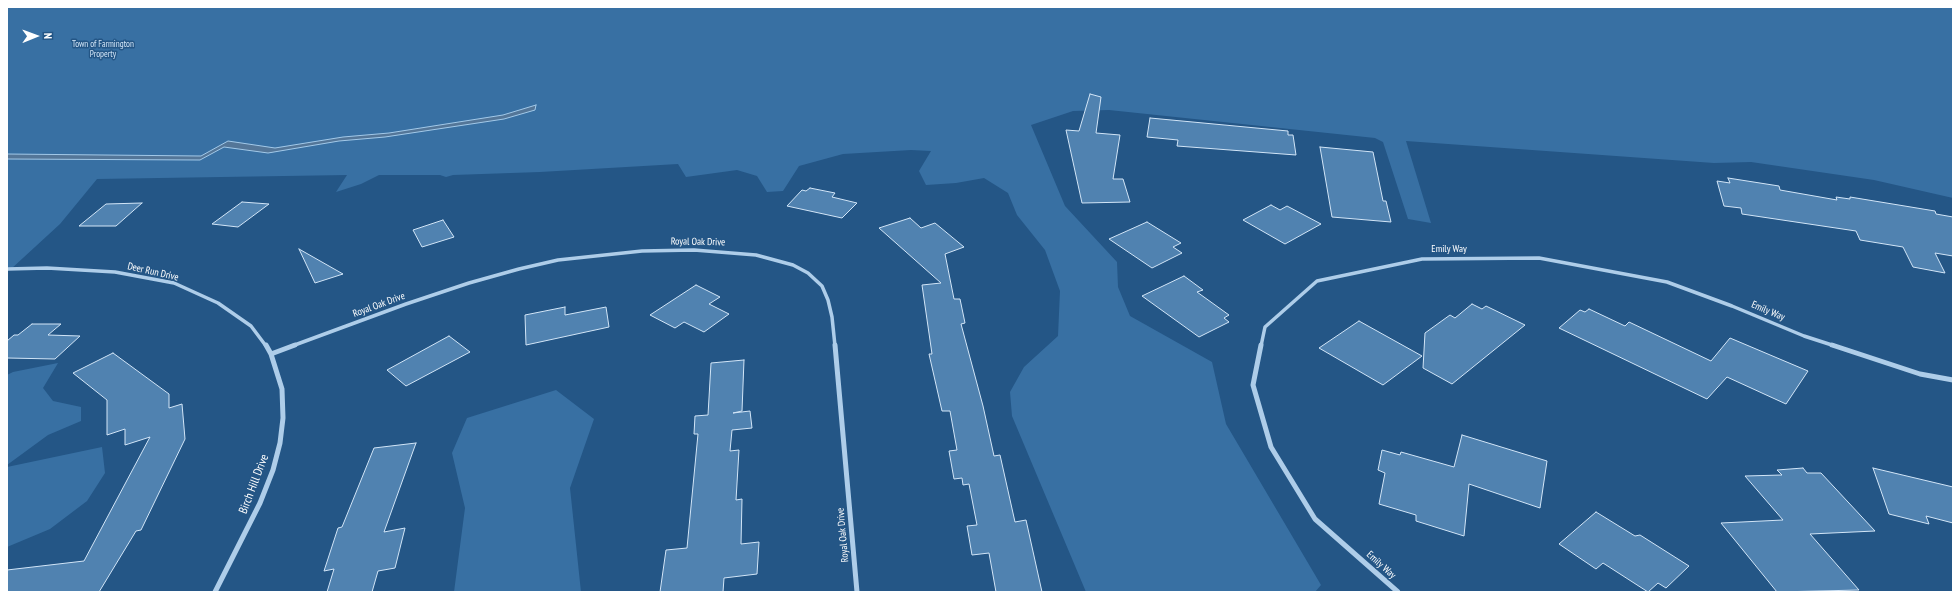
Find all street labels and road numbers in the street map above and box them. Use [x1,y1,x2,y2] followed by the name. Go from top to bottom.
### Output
[671,236,725,248] street label: Royal Oak Drive
[1431,243,1467,255] street label: Emily Way
[126,260,180,284] street label: Deer Run Drive
[351,290,407,320] street label: Royal Oak Drive
[1749,299,1787,323] street label: Emily Way
[236,452,272,516] street label: Birch Hill Drive
[835,507,851,563] street label: Royal Oak Drive
[1364,549,1398,581] street label: Emily Way

